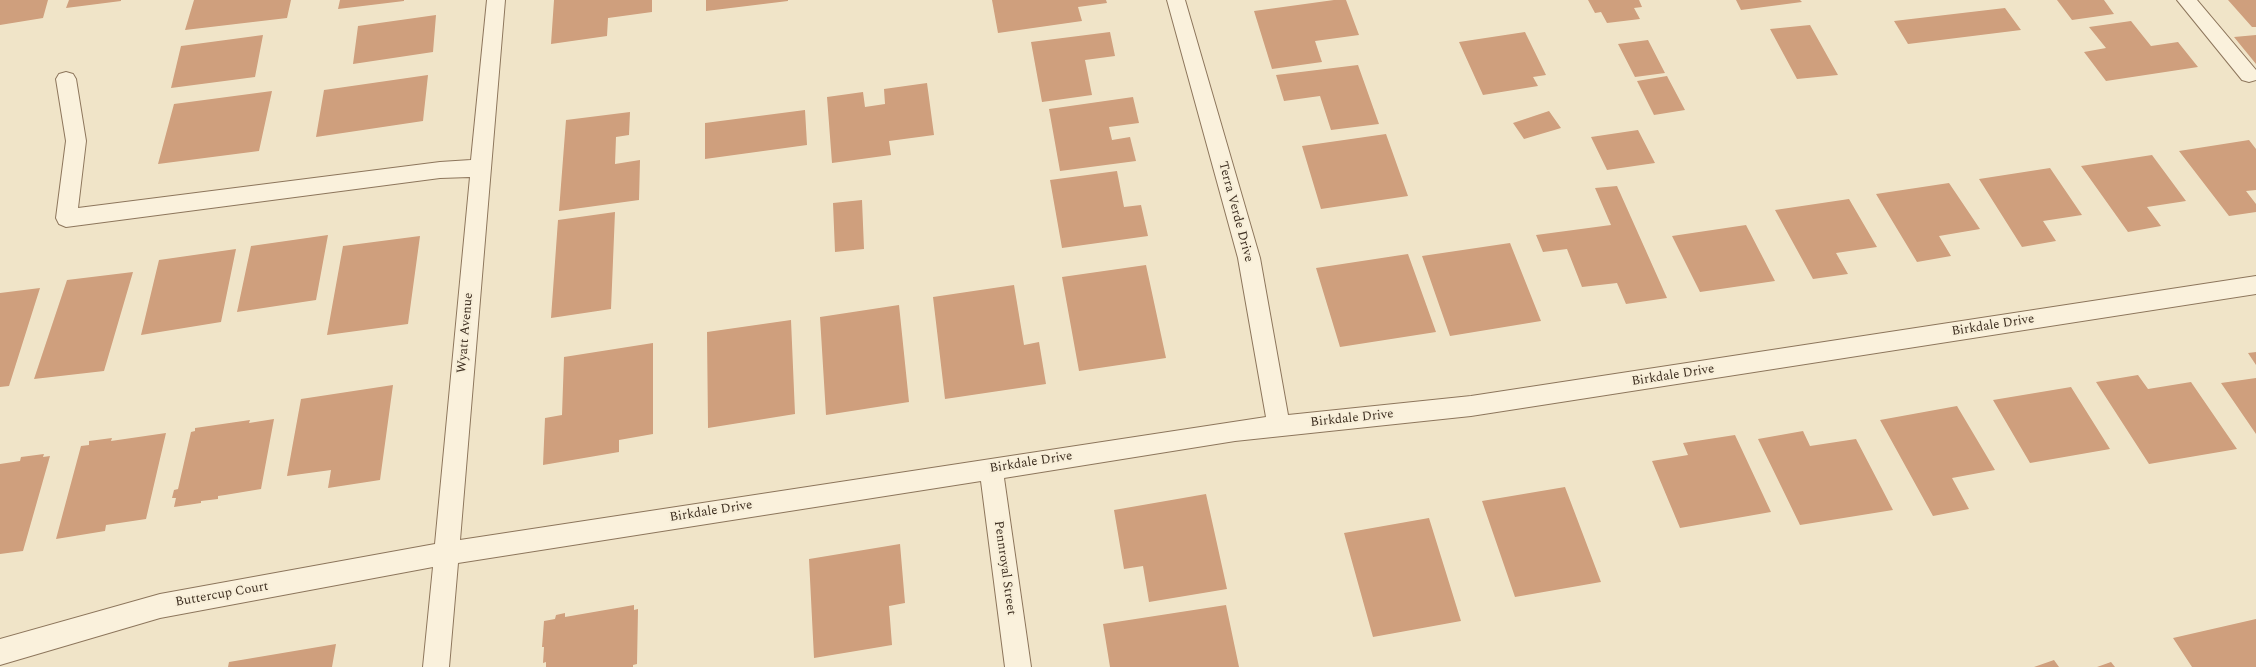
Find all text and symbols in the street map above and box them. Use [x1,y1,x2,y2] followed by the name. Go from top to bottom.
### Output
[1214,160,1256,264] street label: Terra Verde Drive
[455,292,477,374] street label: Wyatt Avenue
[1951,312,2035,340] street label: Birkdale Drive
[1631,362,1715,390] street label: Birkdale Drive
[1310,407,1394,431] street label: Birkdale Drive
[989,449,1073,477] street label: Birkdale Drive
[669,498,753,526] street label: Birkdale Drive
[990,520,1018,616] street label: Pennroyal Street
[174,579,270,611] street label: Buttercup Court

